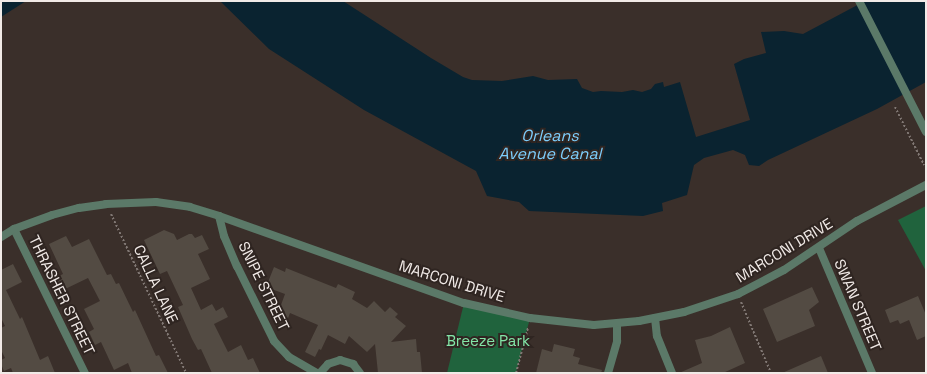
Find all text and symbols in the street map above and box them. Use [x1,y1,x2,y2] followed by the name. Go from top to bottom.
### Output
[498,126,602,164] water label: Orleans Avenue Canal
[732,214,836,286] street label: MARCONI DRIVE
[25,232,99,358] street label: THRASHER STREET
[235,239,293,333] street label: SNIPE STREET
[130,242,182,326] street label: CALLA LANE
[397,256,507,306] street label: MARCONI DRIVE
[831,256,885,354] street label: SWAN STREET
[446,332,530,350] park label: Breeze Park

